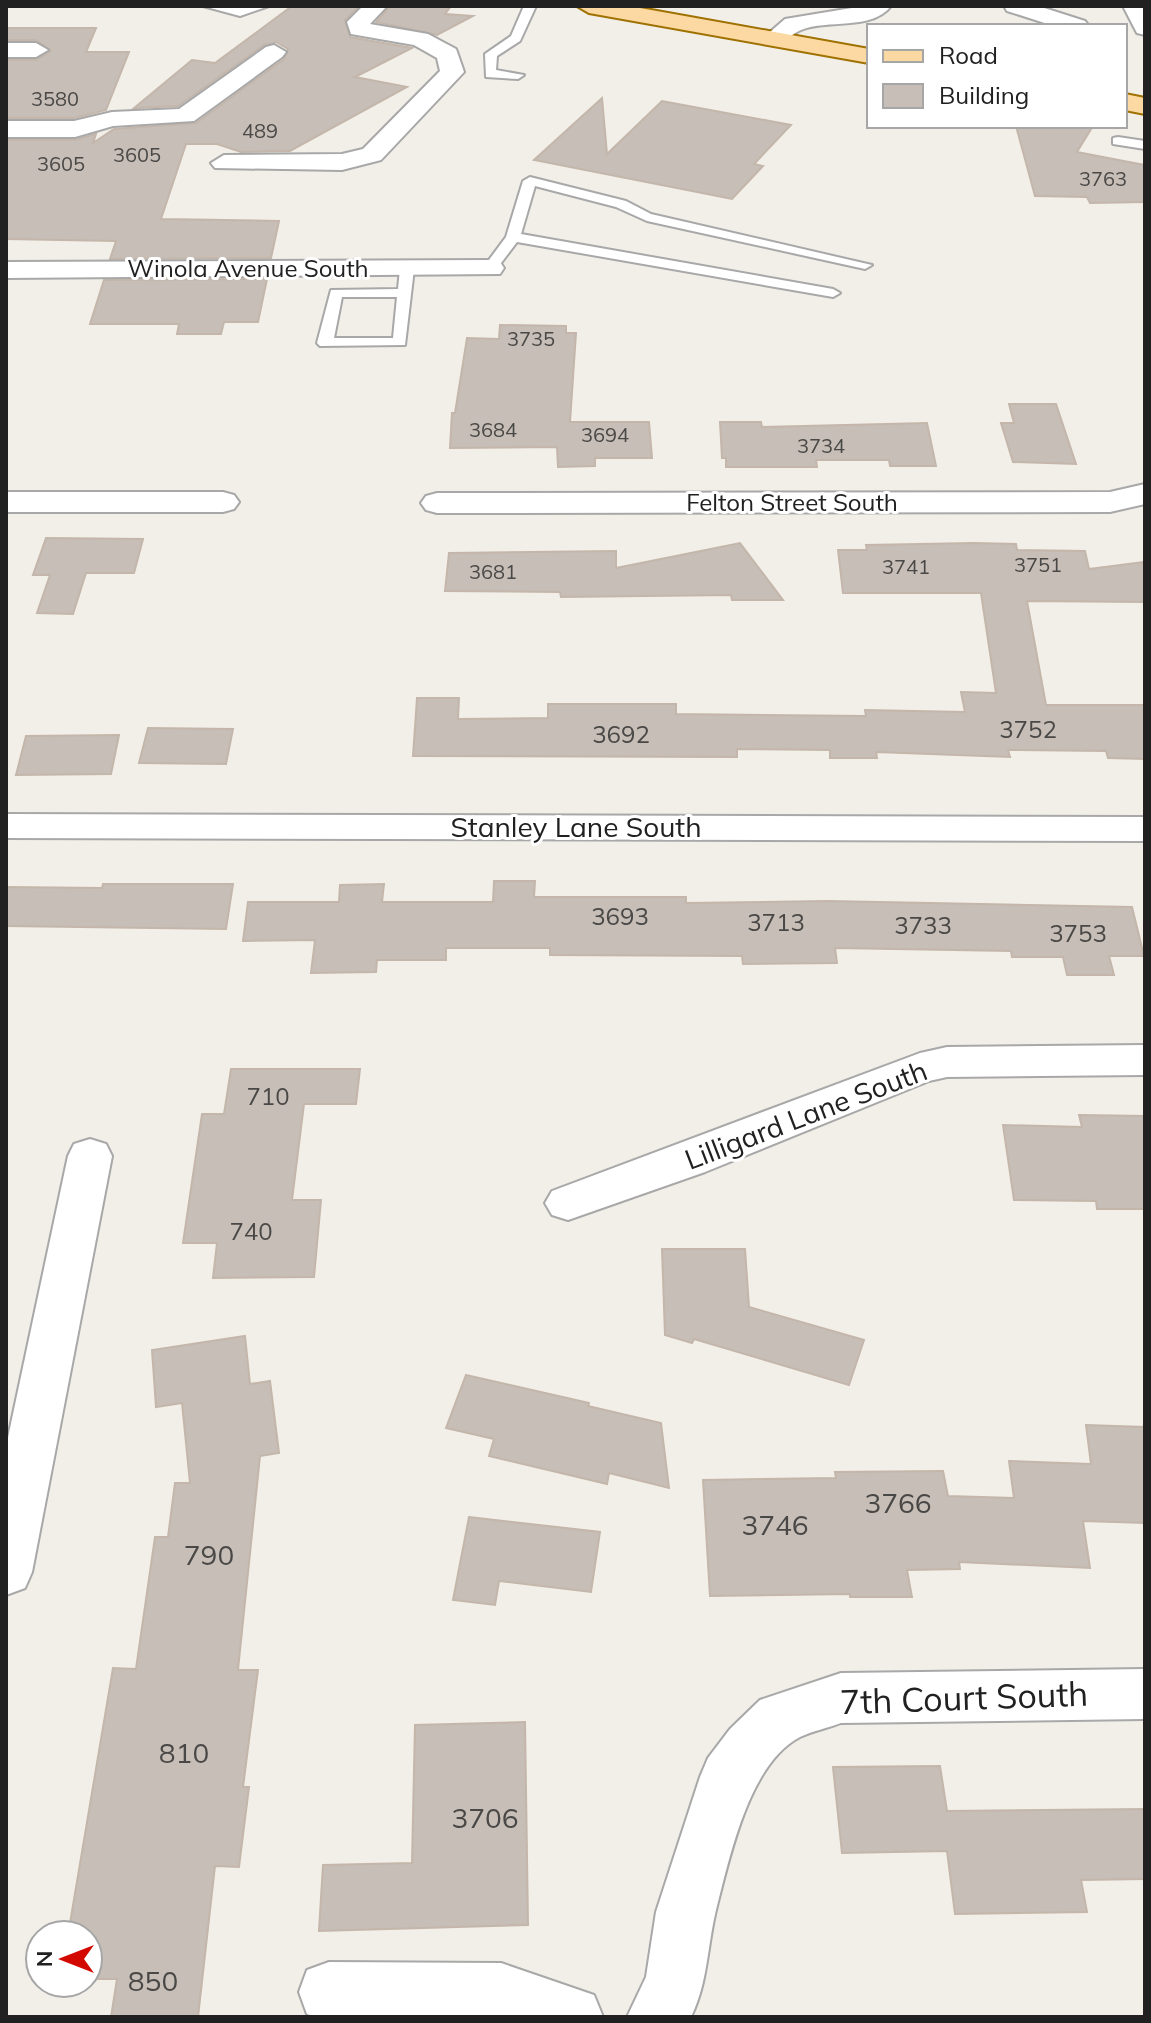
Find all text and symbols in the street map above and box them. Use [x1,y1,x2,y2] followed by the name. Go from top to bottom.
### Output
[867,24,1127,128] legend
[939,40,998,70] text: Road
[939,80,1029,110] text: Building
[31,86,79,111] house number: 3580
[242,118,278,143] house number: 489
[113,142,161,167] house number: 3605
[37,151,85,176] house number: 3605
[1079,166,1127,191] house number: 3763
[127,253,369,283] street label: Winola Avenue South
[507,326,555,351] house number: 3735
[469,417,517,442] house number: 3684
[581,422,629,447] house number: 3694
[797,433,845,458] house number: 3734
[686,487,898,517] street label: Felton Street South
[1014,552,1062,577] house number: 3751
[882,554,930,579] house number: 3741
[469,559,517,584] house number: 3681
[999,714,1057,744] house number: 3752
[592,719,650,749] house number: 3692
[450,809,702,844] street label: Stanley Lane South
[591,901,649,931] house number: 3693
[747,907,805,937] house number: 3713
[894,910,952,940] house number: 3733
[1049,918,1107,948] house number: 3753
[680,1052,932,1177] street label: Lilligard Lane South
[246,1081,290,1111] house number: 710
[229,1216,273,1246] house number: 740
[864,1485,932,1520] house number: 3766
[741,1507,809,1542] house number: 3746
[184,1537,234,1572] house number: 790
[839,1672,1089,1723] street label: 7th Court South
[159,1735,209,1770] house number: 810
[451,1800,519,1835] house number: 3706
[24,1919,104,1999] north arrow
[30,1951,58,1967] text: N
[128,1963,178,1998] house number: 850

